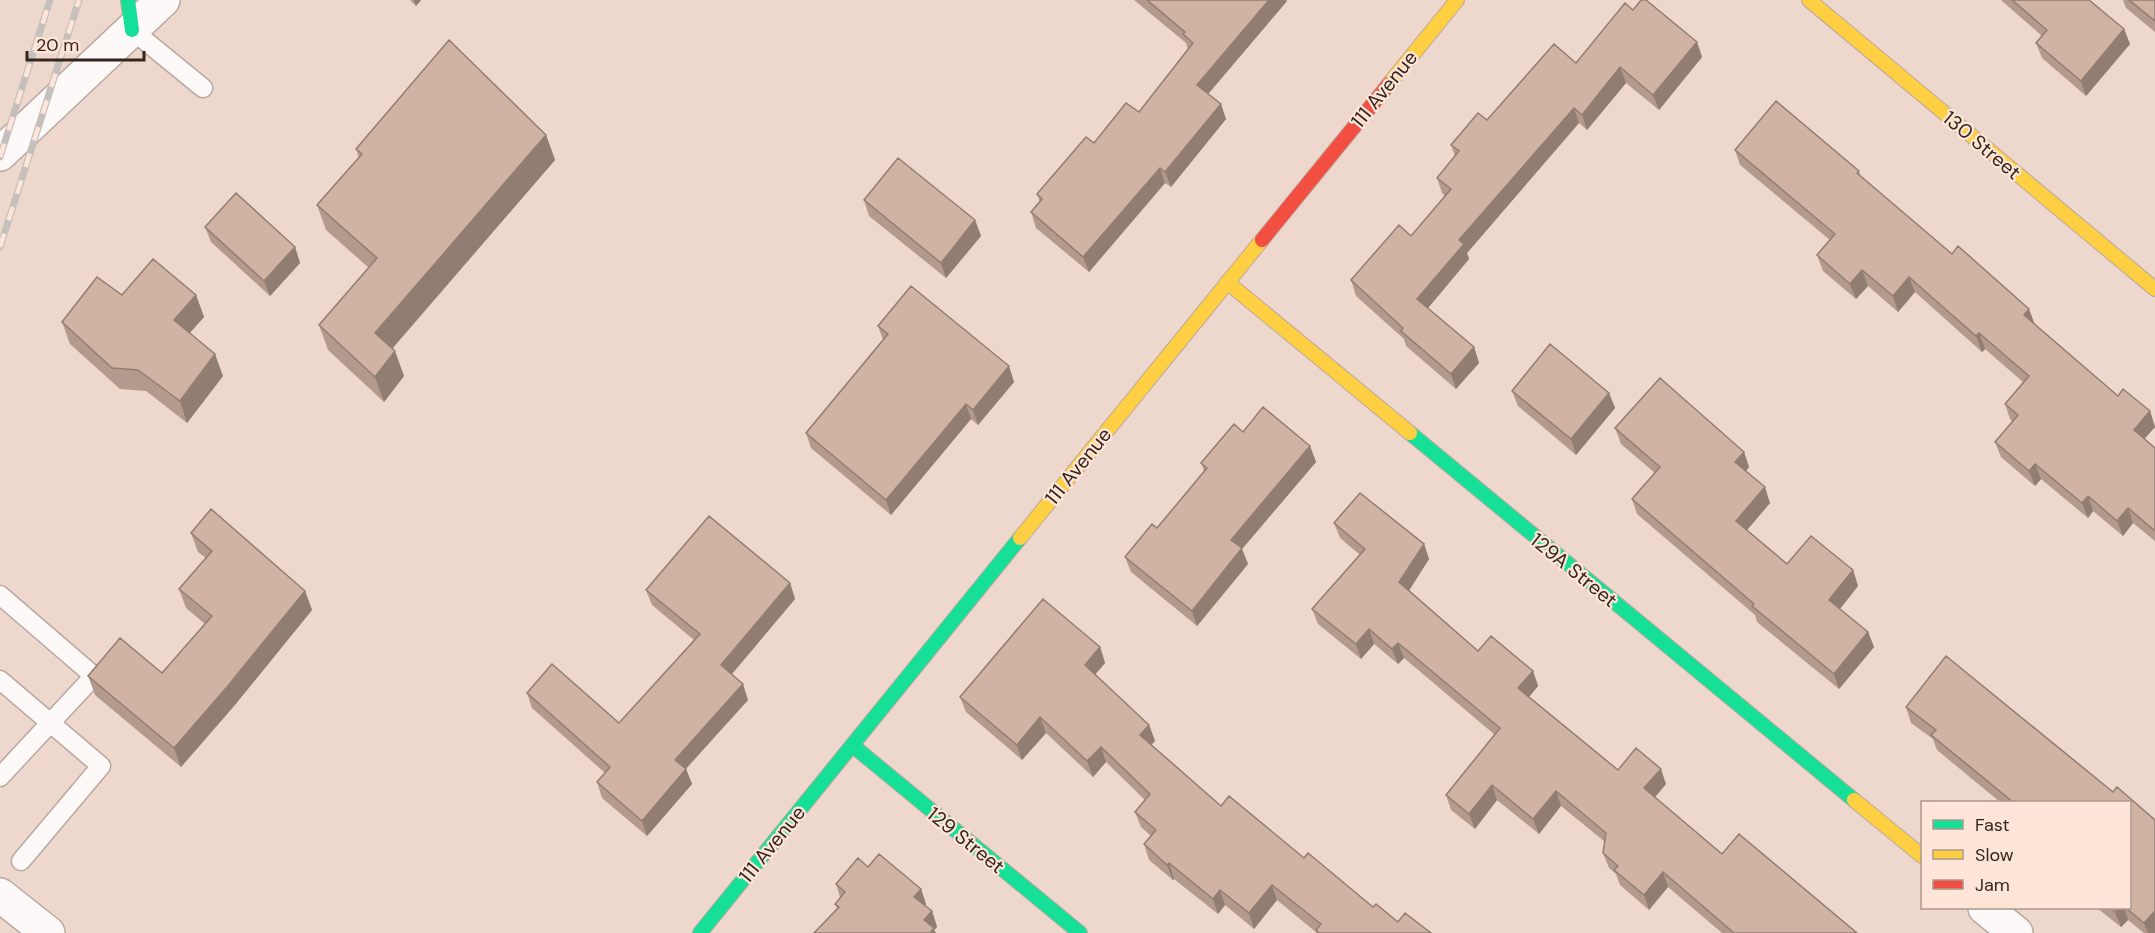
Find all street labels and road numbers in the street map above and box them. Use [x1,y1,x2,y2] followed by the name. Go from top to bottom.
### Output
[1345,45,1423,133] street label: 111 Avenue
[1938,105,2026,185] street label: 130 Street
[1039,422,1117,510] street label: 111 Avenue
[1525,527,1623,613] street label: 129A Street
[733,800,811,888] street label: 111 Avenue
[922,801,1010,879] street label: 129 Street

